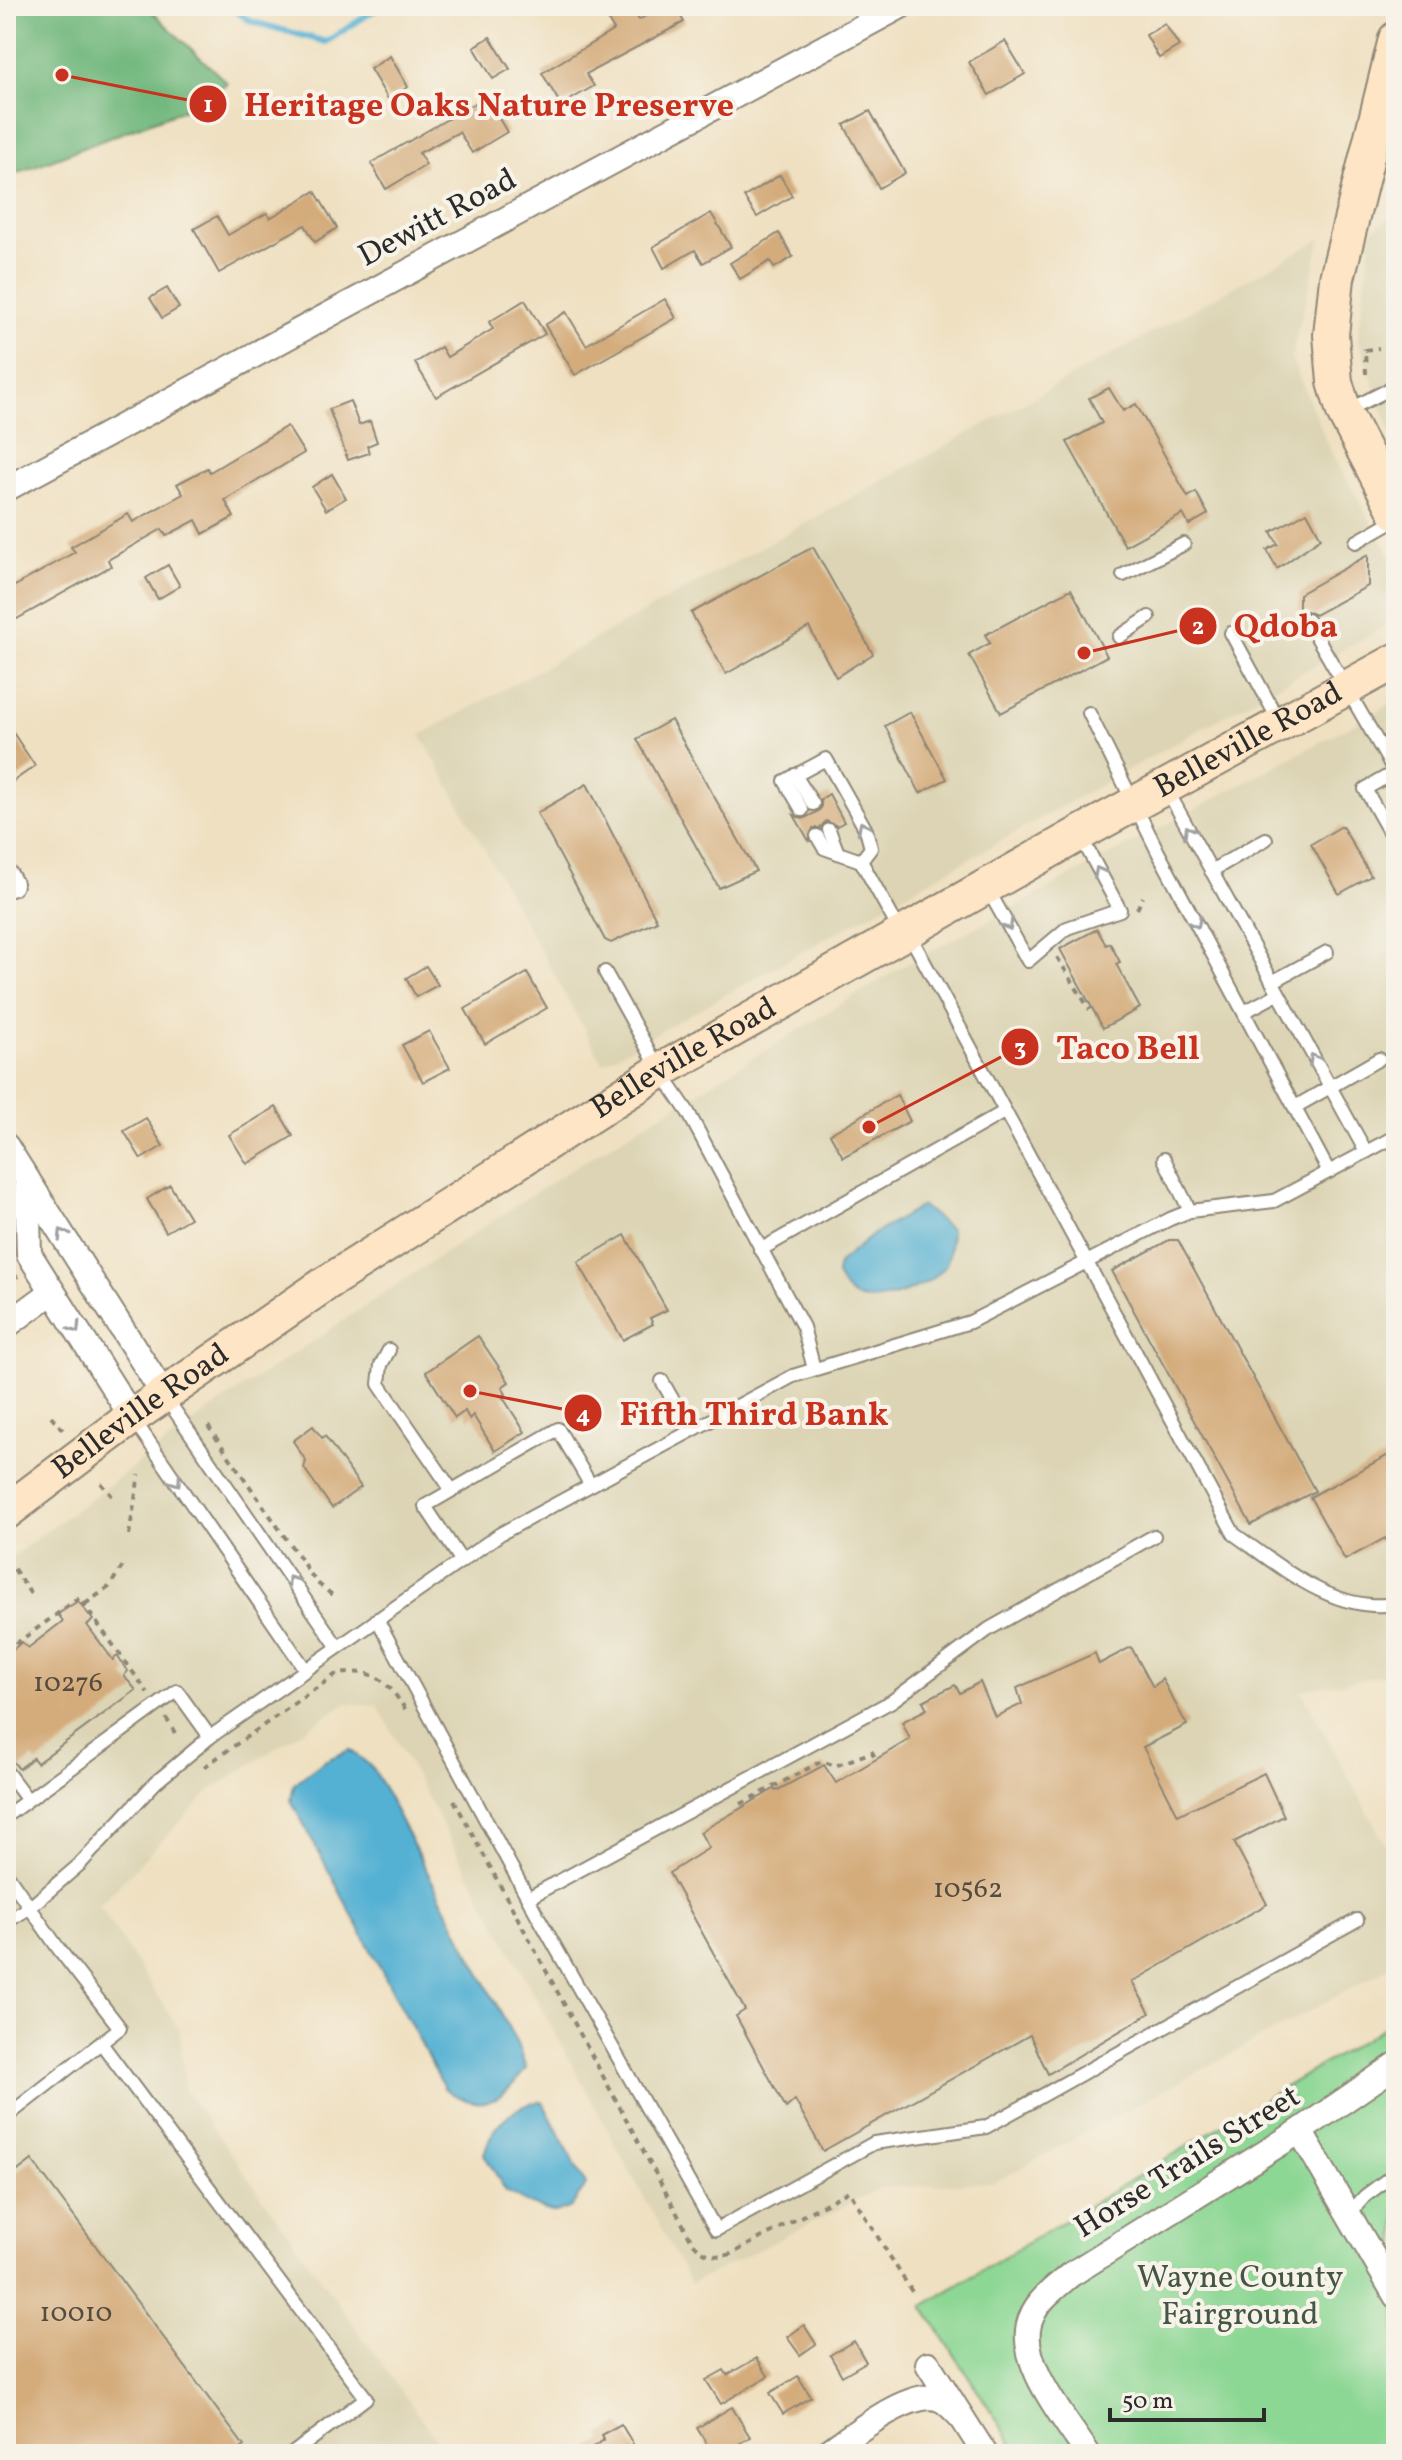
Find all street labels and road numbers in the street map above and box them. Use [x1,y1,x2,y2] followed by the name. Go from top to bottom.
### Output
[351,159,525,279] street label: Dewitt Road
[1147,672,1351,811] street label: Belleville Road
[583,987,785,1131] street label: Belleville Road
[44,1334,239,1491] street label: Belleville Road
[1067,2076,1309,2250] street label: Horse Trails Street

